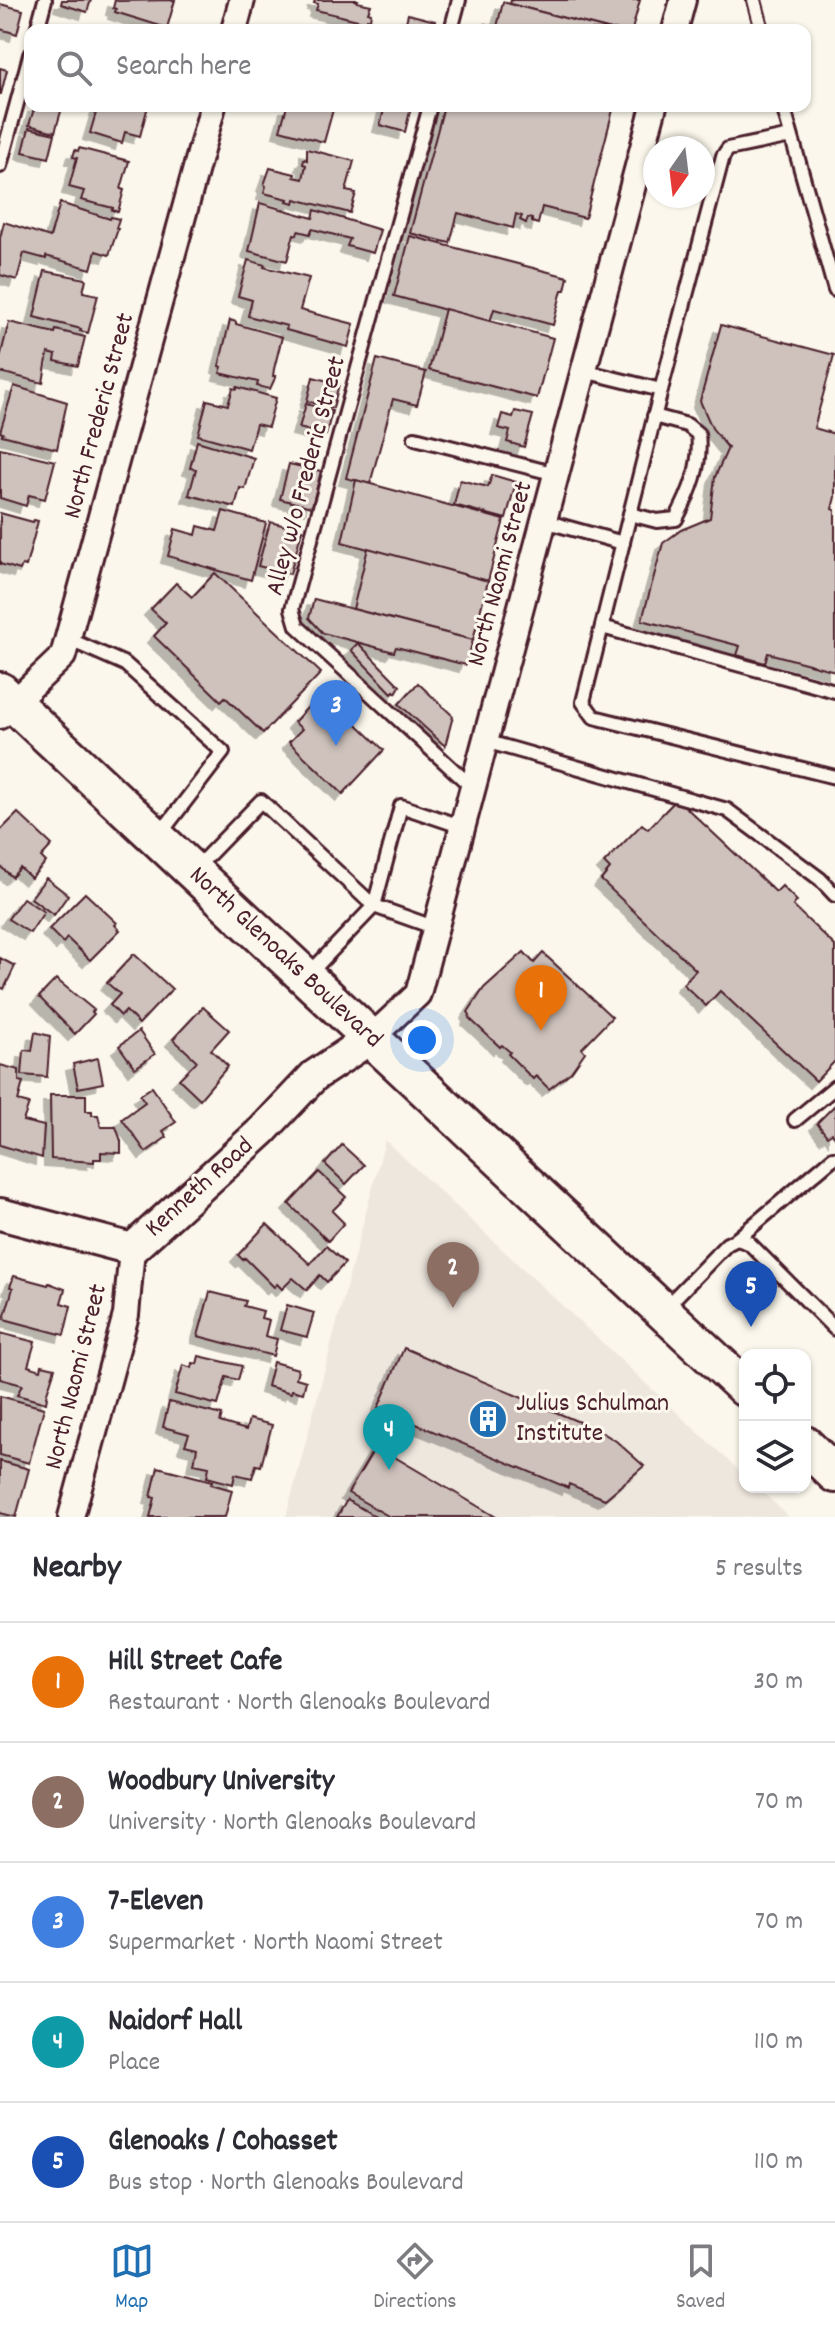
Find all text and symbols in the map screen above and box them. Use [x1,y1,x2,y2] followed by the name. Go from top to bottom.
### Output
[24,24,811,112] search box
[52,46,96,90] icon: search
[116,47,252,90] text: Search here
[643,136,715,208] north arrow
[55,309,145,523] street label: North Frederic Street
[257,352,357,600] street label: Alley w/o Frederic Street
[459,477,544,670] street label: North Naomi Street
[310,680,362,746] pin: 3
[180,858,390,1058] street label: North Glenoaks Boulevard
[515,965,567,1031] pin: 1
[402,1020,442,1060] your location
[137,1129,263,1247] street label: Kenneth Road
[427,1242,479,1308] pin: 2
[725,1261,777,1327] pin: 5
[36,1280,118,1474] street label: North Naomi Street
[739,1349,811,1493] map controls
[739,1349,811,1421] button: locate
[516,1386,669,1453] place label: Julius Schulman Institute
[467,1398,509,1440] building icon: Julius Schulman Institute
[363,1404,415,1470] pin: 4
[739,1421,811,1493] button: layers
[32,1545,121,1594] text: Nearby
[715,1551,803,1588] text: 5 results
[108,1642,282,1685] text: Hill Street Cafe
[55,1664,61,1701] text: 1
[753,1664,803,1701] text: 30 m
[108,1685,491,1722] text: Restaurant · North Glenoaks Boulevard
[108,1762,334,1805] text: Woodbury University
[52,1784,64,1821] text: 2
[755,1784,803,1821] text: 70 m
[108,1805,476,1842] text: University · North Glenoaks Boulevard
[108,1882,203,1925] text: 7-Eleven
[52,1904,64,1941] text: 3
[755,1904,803,1941] text: 70 m
[108,1925,443,1962] text: Supermarket · North Naomi Street
[108,2002,242,2045] text: Naidorf Hall
[53,2024,63,2061] text: 4
[754,2024,803,2061] text: 110 m
[108,2045,160,2082] text: Place
[108,2122,338,2165] text: Glenoaks / Cohasset
[52,2144,64,2181] text: 5
[754,2144,803,2181] text: 110 m
[108,2165,464,2202] text: Bus stop · North Glenoaks Boulevard
[110,2239,154,2318] tab: Map
[373,2239,457,2318] tab: Directions
[676,2239,725,2318] tab: Saved

